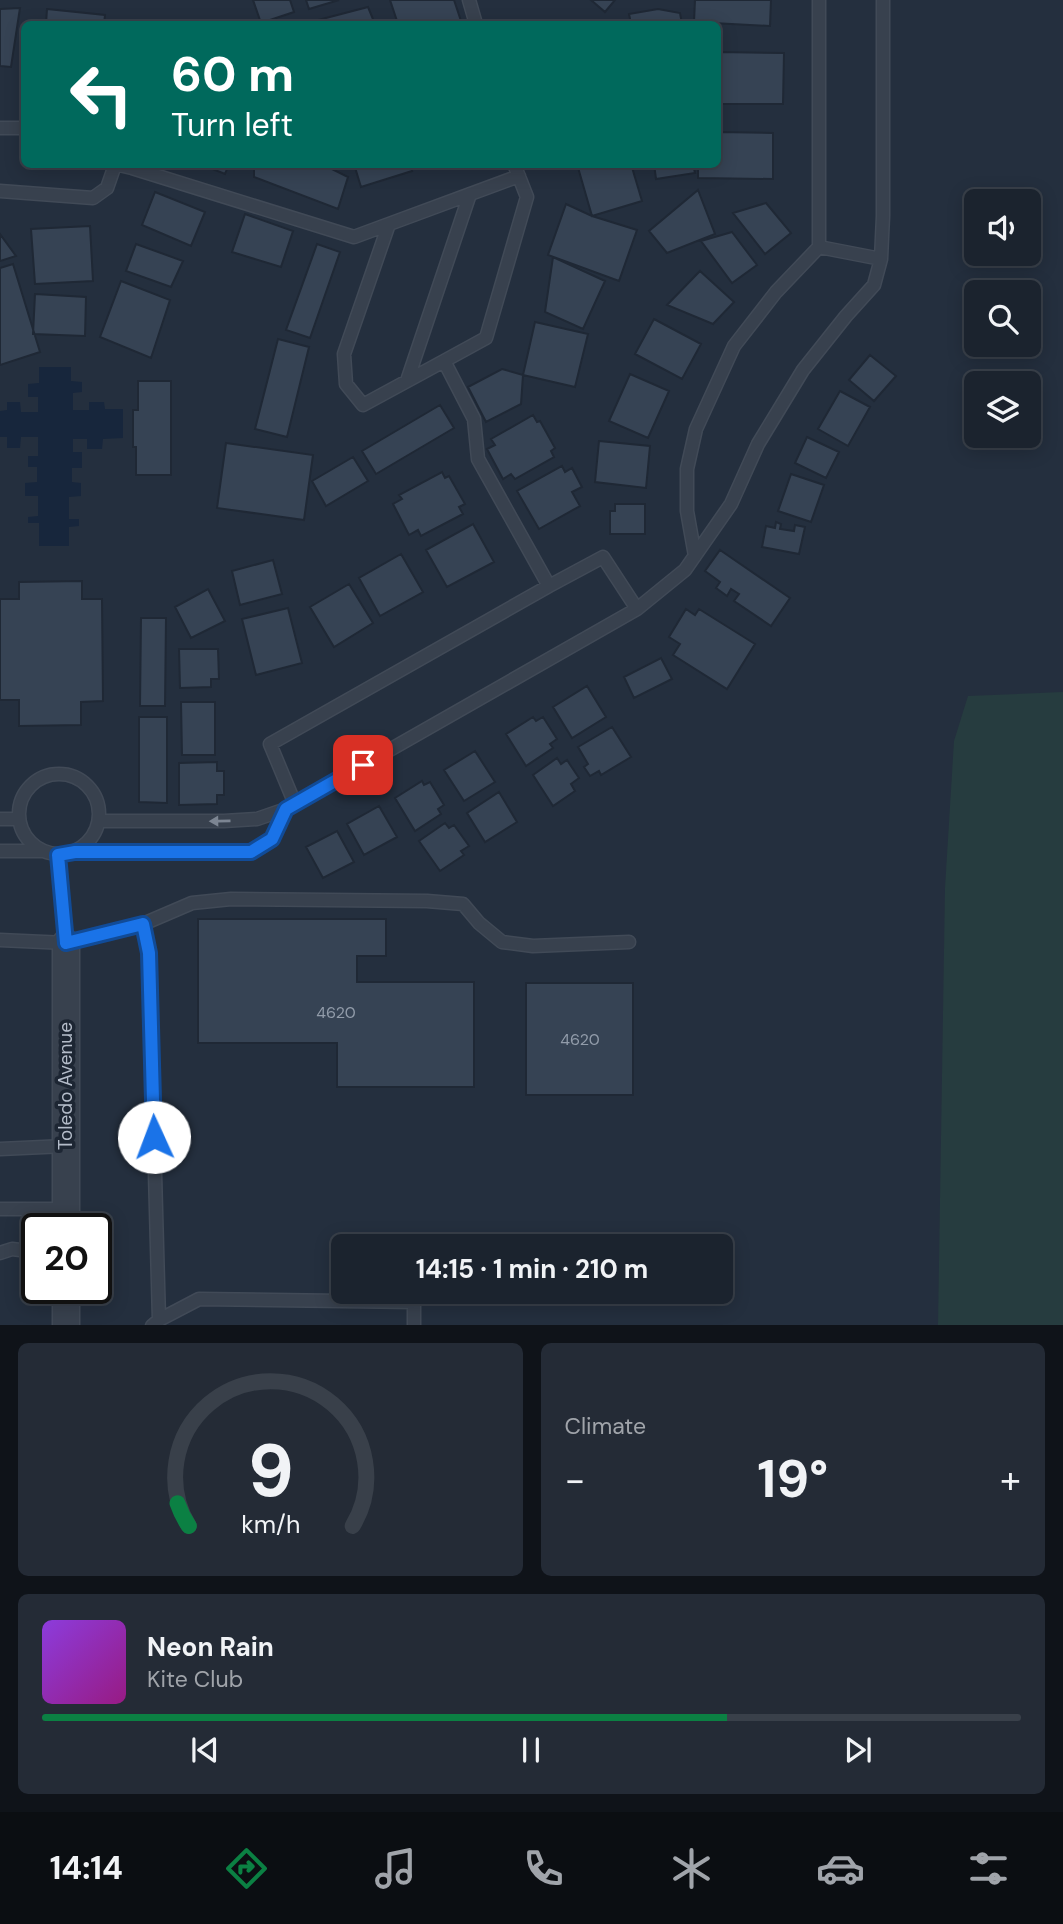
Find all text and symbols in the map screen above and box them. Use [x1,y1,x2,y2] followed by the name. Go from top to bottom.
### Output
[171,42,294,106] text: 60 m
[56,49,147,140] icon: left
[171,104,293,146] text: Turn left
[964,189,1041,448] map controls
[964,189,1041,266] button: sound
[964,280,1041,357] button: search
[964,371,1041,448] button: layers
[333,735,393,795] pin
[344,746,382,784] icon: arrive
[208,815,230,826] one-way arrow
[316,1002,356,1023] house number: 4620
[53,1022,78,1150] street label: Toledo Avenue
[560,1029,600,1050] house number: 4620
[117,1100,191,1174] position arrow
[21,1213,112,1304] speed limit sign: 20
[416,1252,648,1286] text: 14:15 · 1 min · 210 m
[565,1411,646,1441] text: Climate
[247,1424,293,1519] text: 9
[757,1445,828,1513] text: 19°
[565,1455,585,1505] text: −
[1000,1455,1021,1505] text: +
[241,1507,300,1540] text: km/h
[147,1630,274,1664] text: Neon Rain
[147,1664,243,1694] text: Kite Club
[186,1731,224,1769] icon: previous
[512,1731,550,1769] icon: pause
[839,1731,877,1769] icon: next
[222,1844,271,1893] icon: directions
[371,1844,420,1893] icon: music
[519,1844,568,1893] icon: phone
[667,1844,716,1893] icon: climate
[816,1844,865,1893] icon: car
[964,1844,1013,1893] icon: filters
[50,1847,123,1889] text: 14:14

